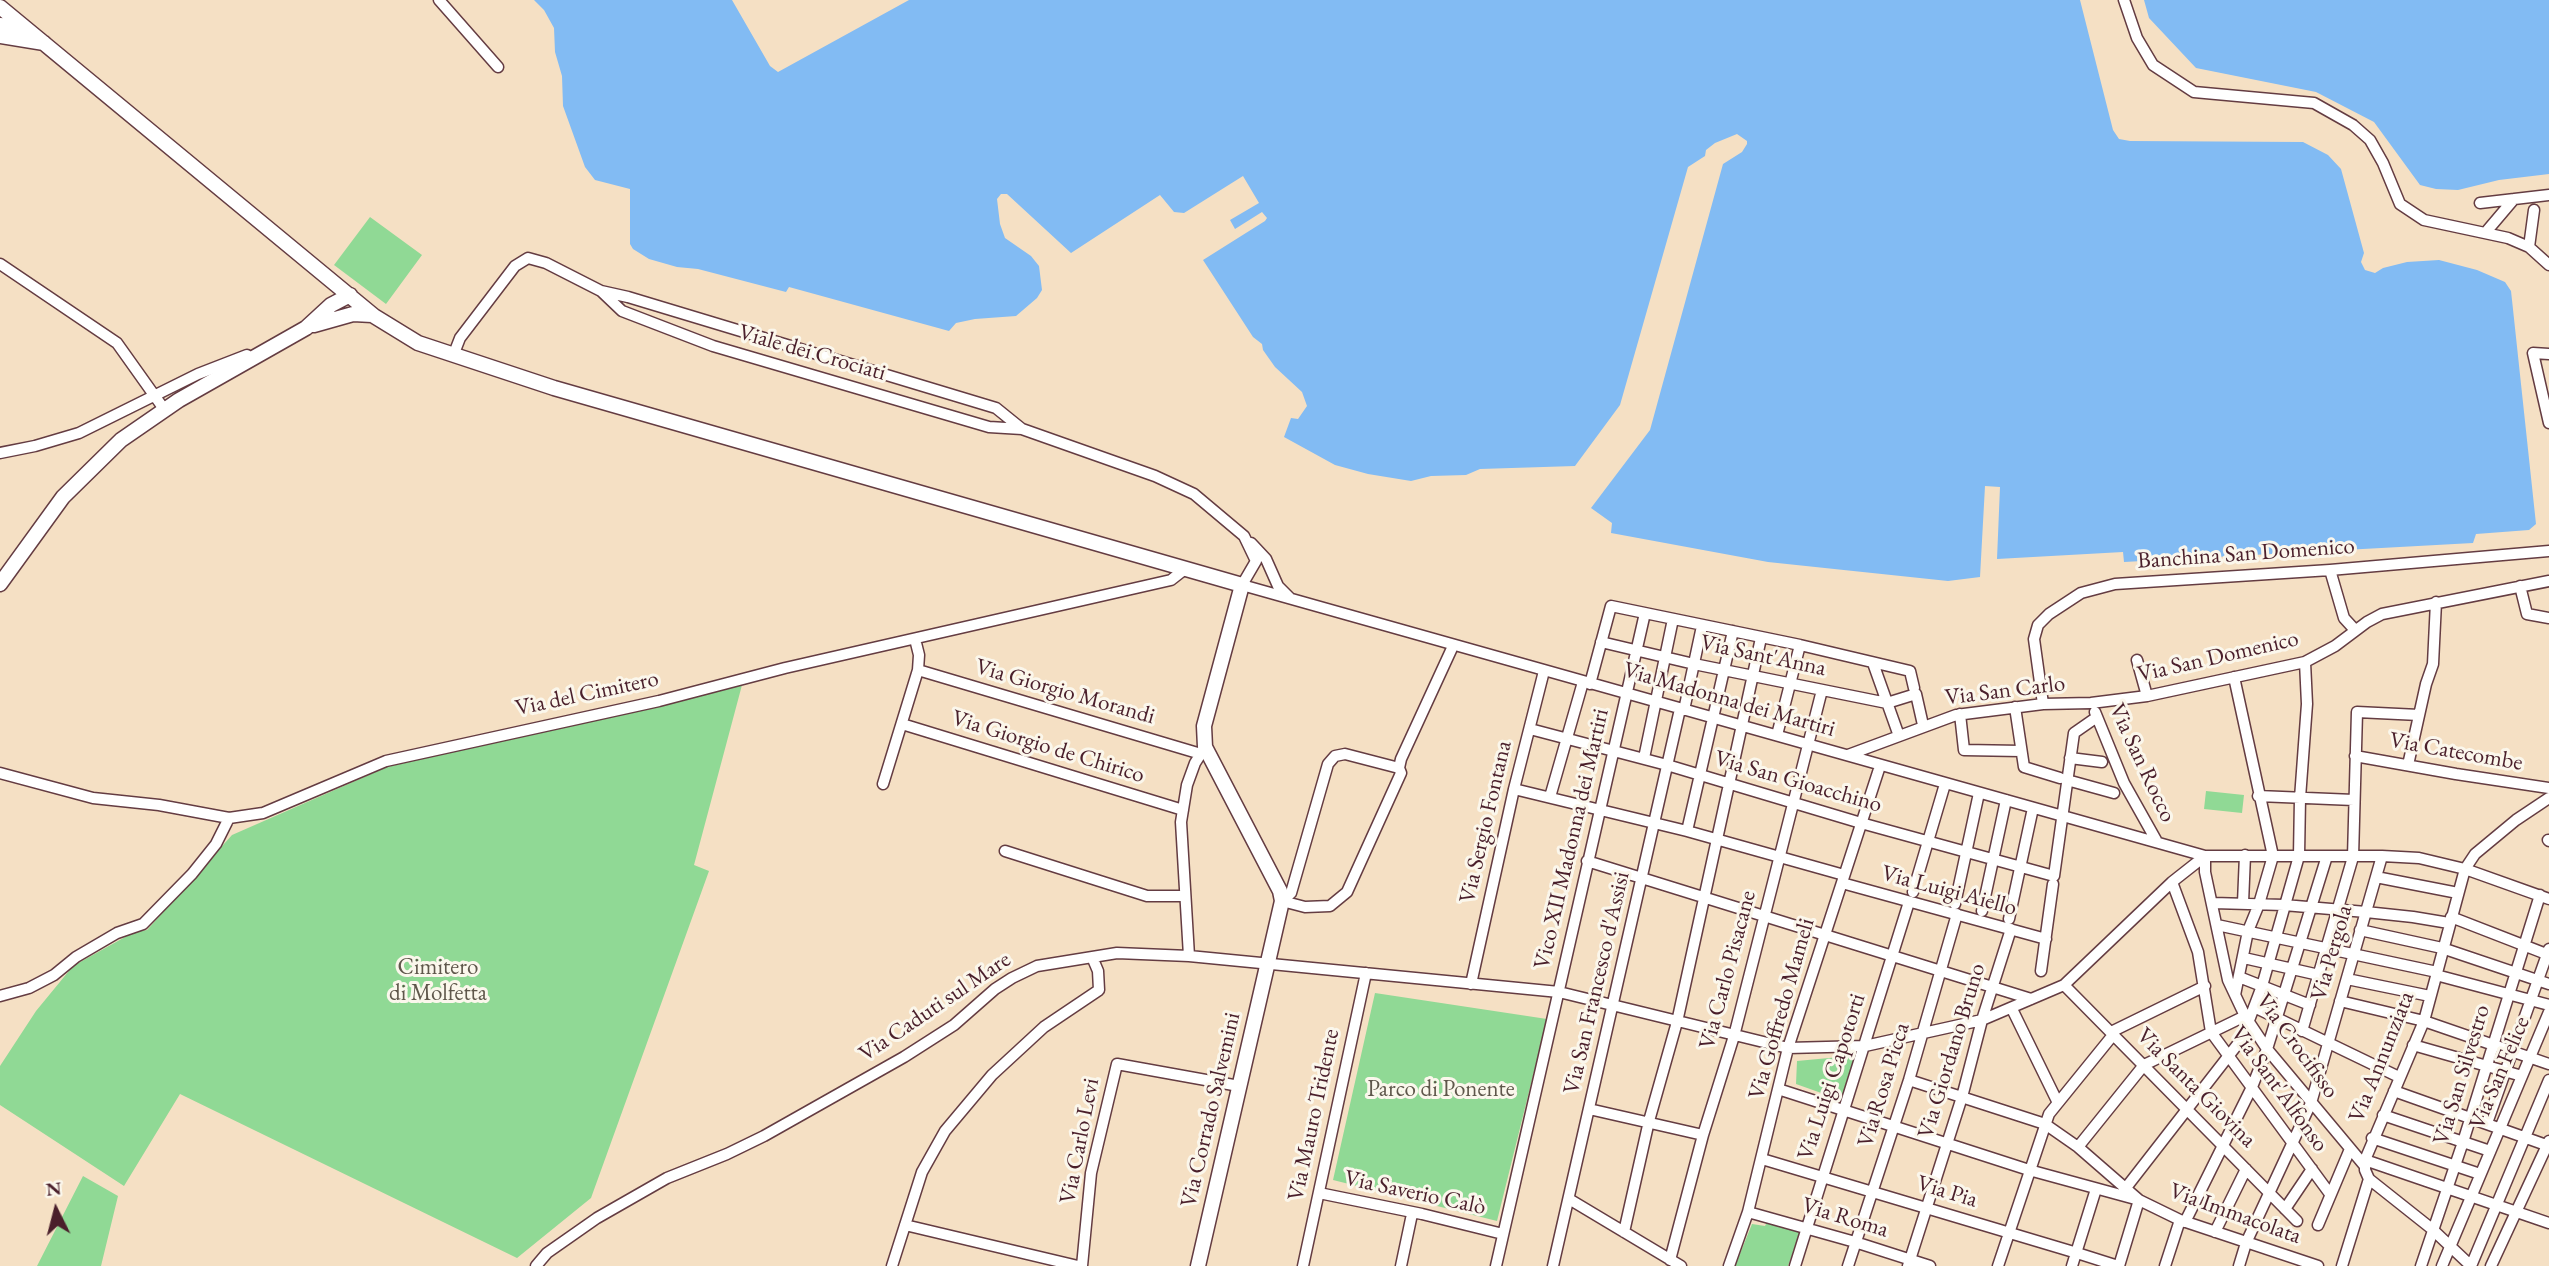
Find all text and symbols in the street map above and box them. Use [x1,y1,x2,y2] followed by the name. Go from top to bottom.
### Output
[735,319,889,387] street label: Viale dei Crociati
[2136,533,2356,575] street label: Banchina San Domenico
[2135,625,2301,689] street label: Via San Domenico
[1698,629,1828,683] street label: Via Sant'Anna
[972,653,1158,731] street label: Via Giorgio Morandi
[1620,657,1838,743] street label: Via Madonna dei Martiri
[513,665,661,723] street label: Via del Cimitero
[1943,670,2067,712] street label: Via San Carlo
[2102,699,2182,827] street label: Via San Rocco
[948,705,1148,789] street label: Via Giorgio de Chirico
[1529,706,1615,972] street label: Vico XII Madonna dei Martiri
[2387,727,2525,777] street label: Via Catecombe
[1454,738,1518,906] street label: Via Sergio Fontana
[1711,745,1885,819] street label: Via San Gioacchino
[1878,860,2020,922] street label: Via Luigi Aiello
[1558,869,1636,1097] street label: Via San Francesco d'Assisi
[1694,888,1762,1052] street label: Via Carlo Pisacane
[2305,902,2359,1004] street label: Via Pergola
[1743,915,1821,1103] street label: Via Goffredo Mameli
[854,946,1016,1068] street label: Via Caduti sul Mare
[389,954,487,1008] park label: Cimitero di Molfetta
[1912,960,1992,1142] street label: Via Giordano Bruno
[2250,988,2344,1104] street label: Via Crocifisso
[2343,988,2421,1126] street label: Via Annunziata
[1792,990,1872,1164] street label: Via Luigi Capotorti
[2428,1002,2496,1148] street label: Via San Silvestro
[1175,1010,1247,1210] street label: Via Corrado Salvemini
[2464,1012,2536,1134] street label: Via San Felice
[1852,1019,1916,1151] street label: Via Rosa Picca
[2224,1021,2334,1157] street label: Via Sant'Alfonso
[2130,1022,2262,1154] street label: Via Santa Giovina
[1282,1027,1346,1203] street label: Via Mauro Tridente
[1054,1076,1106,1206] street label: Via Carlo Levi
[1367,1076,1515,1104] park label: Parco di Ponente
[1342,1165,1488,1221] street label: Via Saverio Calò
[1913,1170,1981,1214] street label: Via Pia
[21,1175,91,1245] north arrow
[45,1175,63,1202] text: N
[2165,1177,2305,1251] street label: Via Immacolata
[1798,1192,1892,1244] street label: Via Roma

